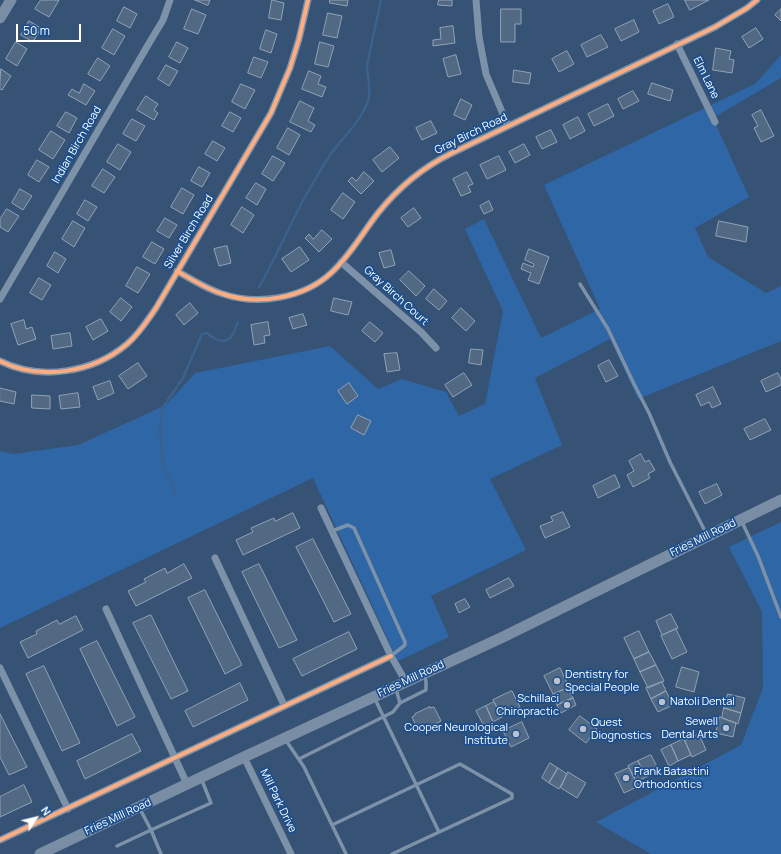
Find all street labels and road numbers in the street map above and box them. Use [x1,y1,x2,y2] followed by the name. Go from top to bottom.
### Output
[690,55,722,101] street label: Elm Lane
[50,104,104,186] street label: Indian Birch Road
[432,111,510,157] street label: Gray Birch Road
[162,193,216,271] street label: Silver Birch Road
[361,263,431,329] street label: Gray Birch Court
[668,516,738,560] street label: Fries Mill Road
[376,658,446,700] street label: Fries Mill Road
[257,767,299,835] street label: Mill Park Drive
[83,796,153,838] street label: Fries Mill Road

